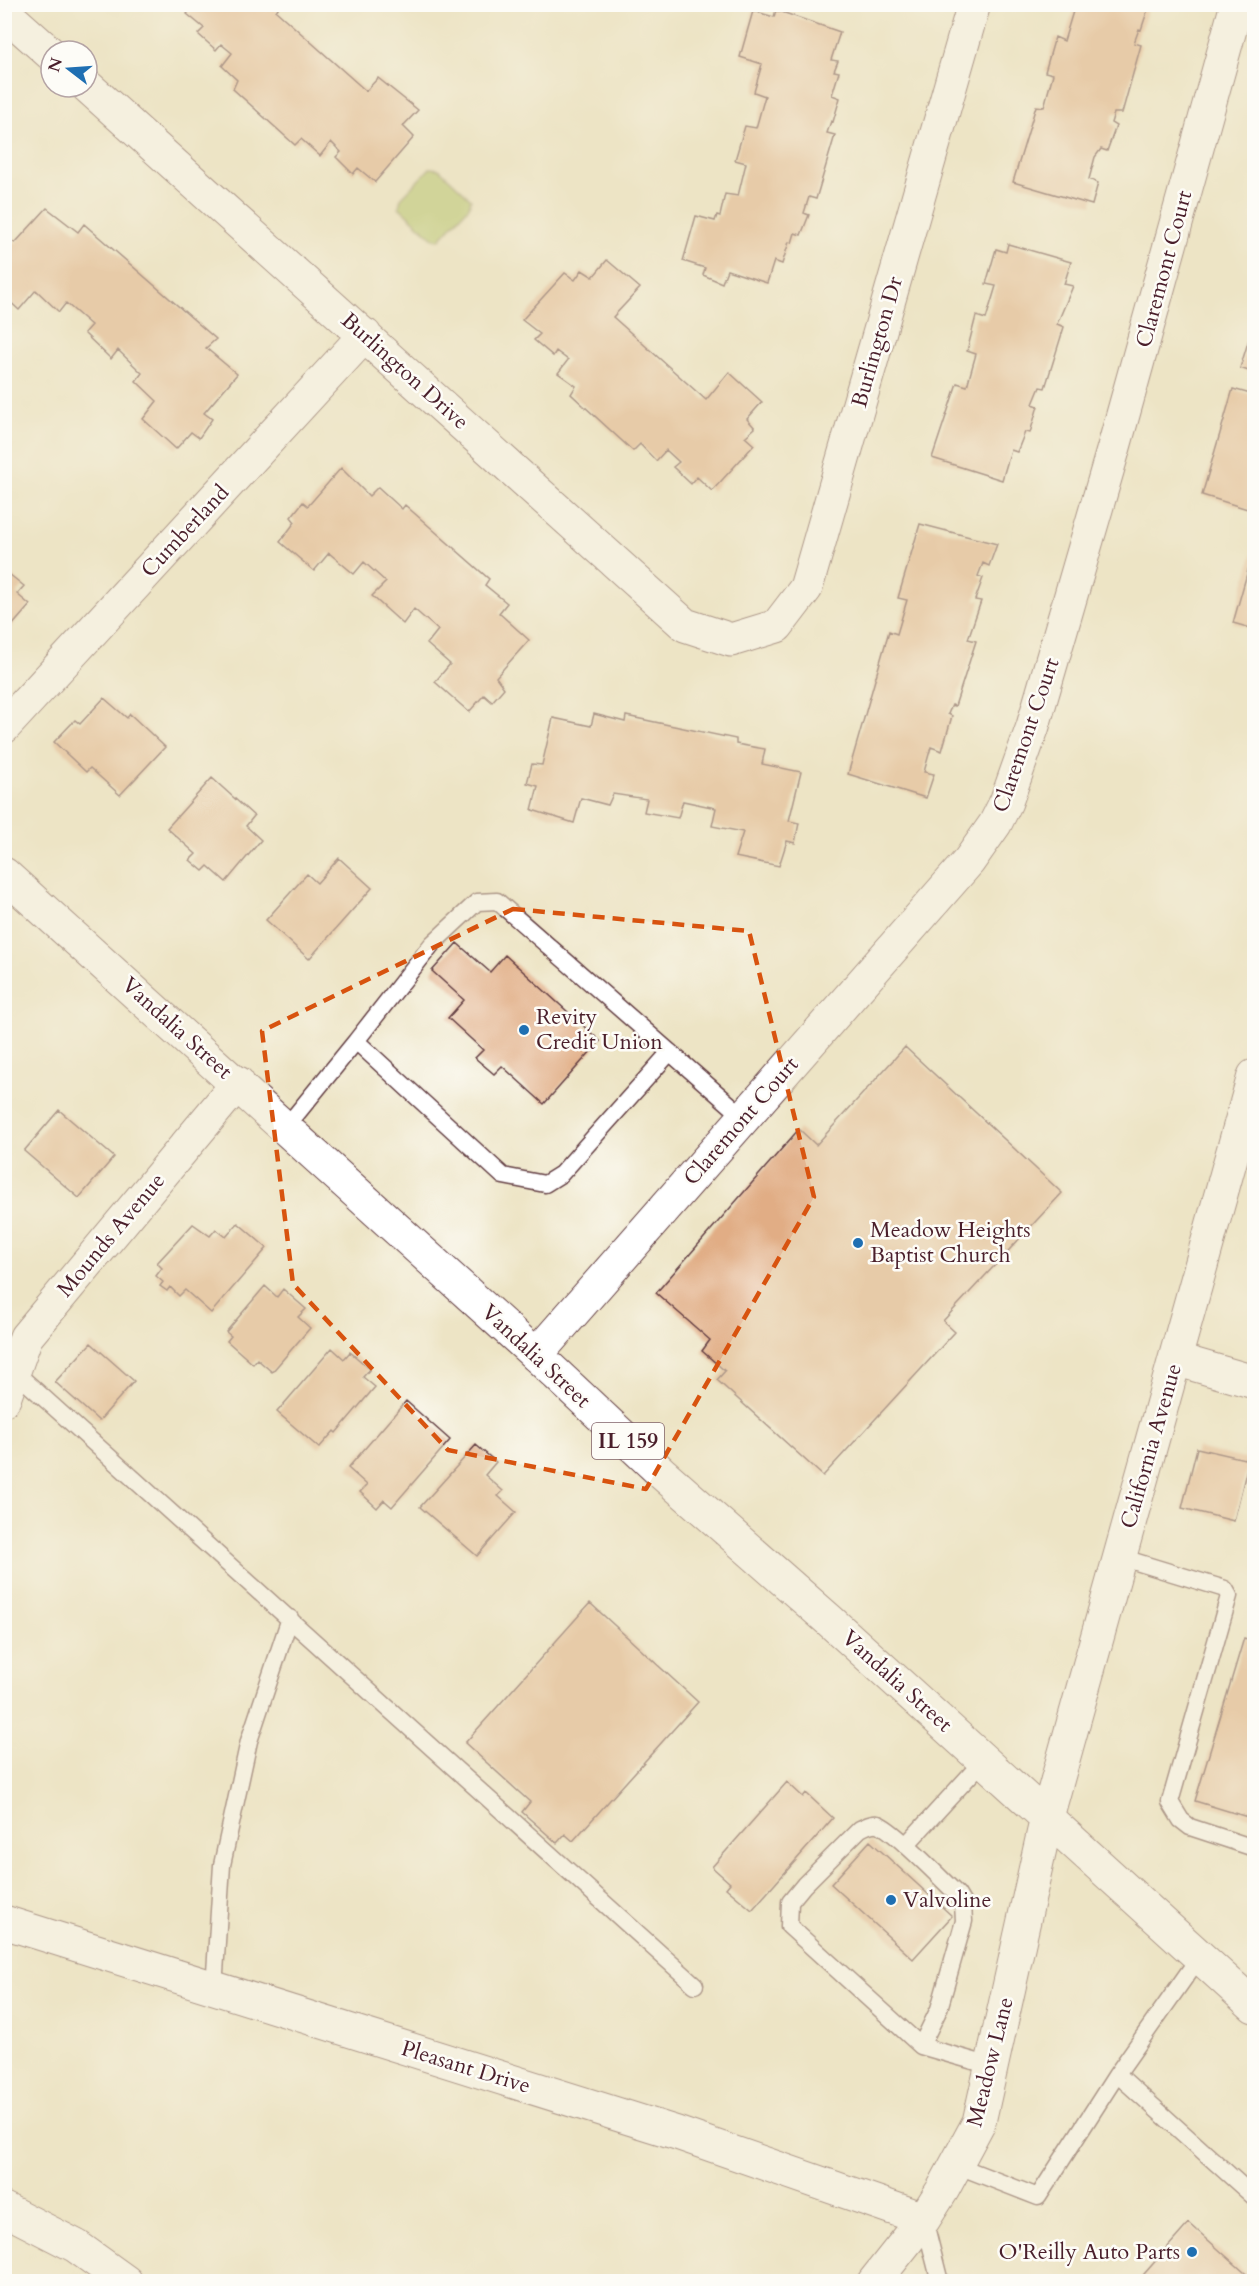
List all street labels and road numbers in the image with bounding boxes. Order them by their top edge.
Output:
street label: Claremont Court [1129,187,1199,351]
street label: Burlington Dr [844,272,910,411]
street label: Burlington Drive [335,306,475,436]
street label: Cumberland [134,478,236,584]
street label: Claremont Court [986,654,1066,816]
street label: Vandalia Street [115,970,239,1086]
street label: Claremont Court [677,1050,805,1192]
street label: Mounds Avenue [50,1167,172,1303]
street label: Vandalia Street [475,1297,597,1415]
street label: California Avenue [1113,1360,1189,1532]
road number: IL 159 [592,1423,664,1459]
street label: Vandalia Street [835,1623,959,1739]
street label: Meadow Lane [959,1994,1021,2130]
street label: Pleasant Drive [398,2033,534,2101]

